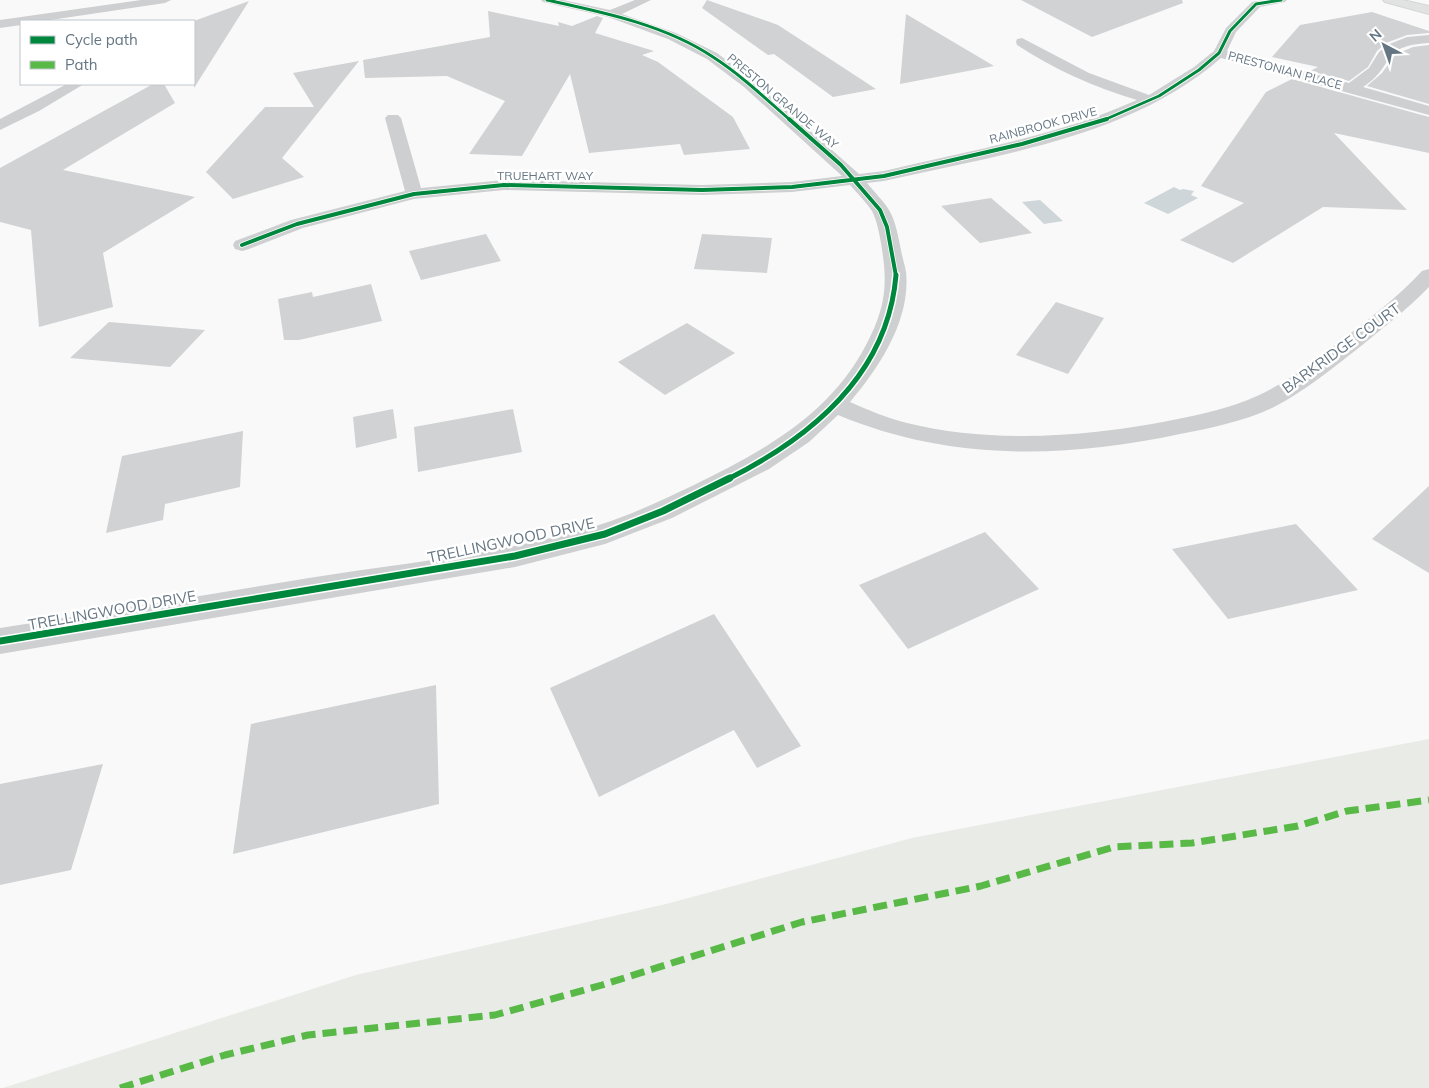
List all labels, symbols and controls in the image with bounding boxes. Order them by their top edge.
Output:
legend [20,20,195,85]
north arrow [1359,20,1409,70]
text: N [1366,25,1385,45]
text: Cycle path [65,30,138,49]
street label: PRESTONIAN PLACE [1226,48,1344,92]
street label: PRESTON GRANDE WAY [724,50,842,152]
text: Path [65,55,97,74]
street label: RAINBROOK DRIVE [988,103,1098,147]
street label: TRUEHART WAY [497,168,594,183]
street label: BARKRIDGE COURT [1278,299,1404,397]
street label: TRELLINGWOOD DRIVE [426,513,596,567]
street label: TRELLINGWOOD DRIVE [27,586,198,634]

